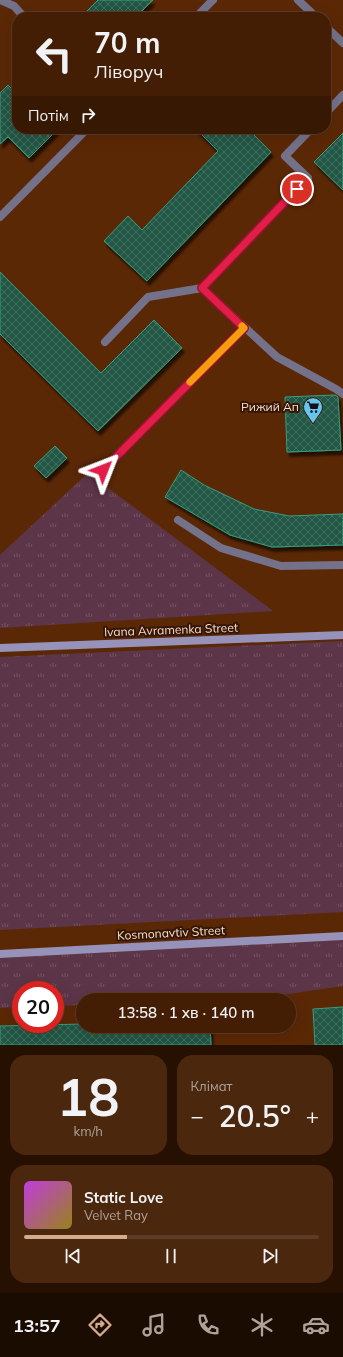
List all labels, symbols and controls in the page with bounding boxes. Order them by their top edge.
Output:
text: 70 m [94,25,160,60]
icon: left [28,28,80,80]
text: Ліворуч [94,60,163,83]
icon: right [77,104,99,126]
text: Потім [28,106,69,125]
pin [280,172,314,206]
icon: arrive [286,178,308,200]
supermarket icon: Рижий Ап [302,396,324,424]
place label: Рижий Ап [241,399,299,414]
position arrow [82,449,124,491]
street label: Ivana Avramenka Street [104,620,238,639]
street label: Kosmonavtiv Street [117,922,225,943]
speed limit sign: 20 [12,981,64,1033]
text: 13:58 · 1 хв · 140 m [118,1003,254,1022]
text: 18 [57,1064,119,1129]
text: Клімат [191,1078,233,1094]
text: 20.5° [219,1097,291,1135]
text: − [191,1102,204,1130]
text: + [306,1102,319,1130]
text: km/h [74,1123,103,1139]
text: Static Love [84,1188,163,1207]
text: Velvet Ray [84,1207,148,1223]
icon: previous [62,1245,84,1267]
icon: pause [160,1245,182,1267]
icon: next [259,1245,281,1267]
icon: directions [86,1311,114,1339]
icon: music [140,1311,168,1339]
icon: phone [194,1311,222,1339]
icon: climate [248,1311,276,1339]
icon: car [302,1311,330,1339]
text: 13:57 [13,1314,61,1337]

